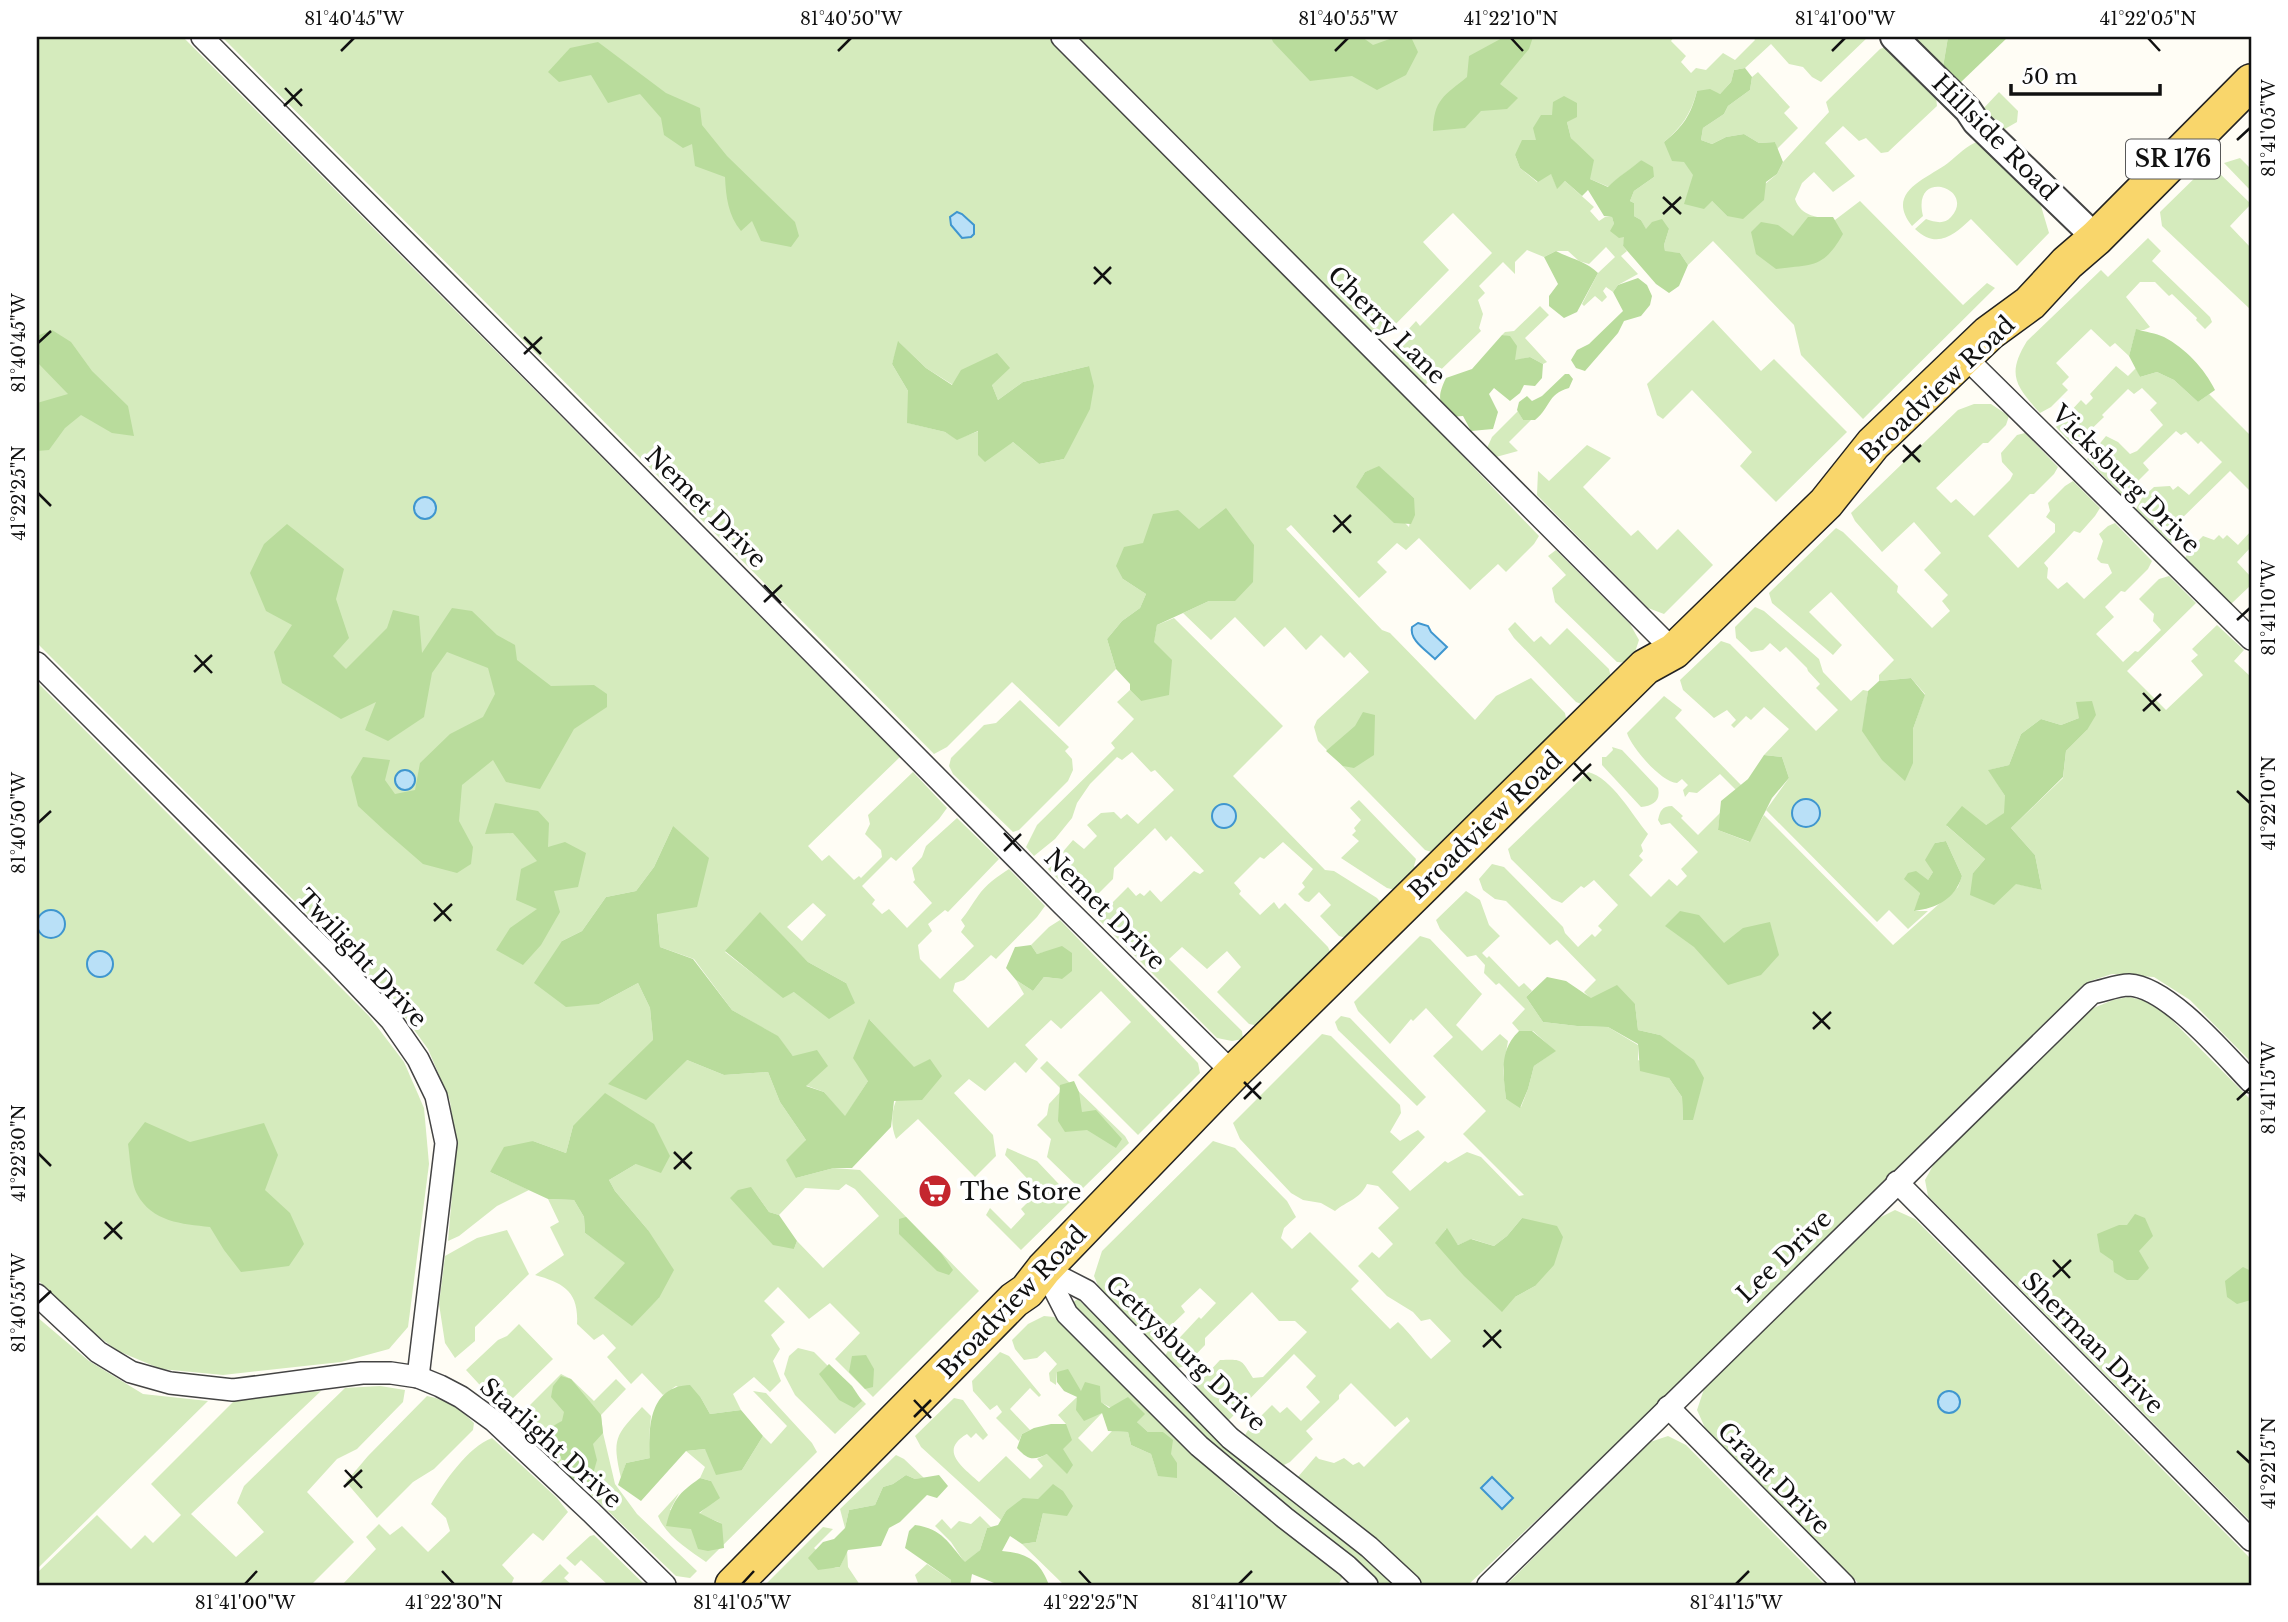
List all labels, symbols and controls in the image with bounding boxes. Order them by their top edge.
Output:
text: 81°40'45"W [304,8,405,30]
text: 81°40'50"W [800,8,903,30]
text: 81°40'55"W [1298,8,1399,30]
text: 41°22'10"N [1464,8,1558,30]
text: 81°41'00"W [1795,8,1896,30]
text: 41°22'05"N [2100,8,2196,30]
scale bar [2011,52,2160,96]
text: 50 m [2022,64,2078,90]
street label: Hillside Road [1926,68,2064,206]
text: 81°41'05"W [2258,78,2280,177]
road number: SR 176 [2126,140,2220,178]
street label: Cherry Lane [1322,260,1452,390]
text: 81°40'45"W [8,292,30,393]
street label: Broadview Road [1853,310,2021,468]
street label: Vicksburg Drive [2045,398,2206,559]
street label: Nemet Drive [640,441,772,573]
text: 41°22'25"N [8,446,30,541]
text: 81°41'10"W [2258,559,2280,656]
street label: Broadview Road [1402,745,1568,905]
text: 41°22'10"N [2258,756,2280,850]
text: 81°40'50"W [8,771,30,874]
street label: Nemet Drive [1039,843,1171,975]
street label: Twilight Drive [291,883,433,1033]
text: 81°41'15"W [2258,1041,2280,1135]
text: 41°22'30"N [8,1104,30,1202]
supermarket icon: The Store [916,1172,954,1210]
place label: The Store [960,1177,1082,1206]
street label: Lee Drive [1731,1204,1837,1308]
street label: Broadview Road [932,1219,1092,1385]
text: 81°40'55"W [8,1252,30,1353]
street label: Sherman Drive [2016,1266,2170,1420]
street label: Gettysburg Drive [1100,1269,1272,1437]
street label: Starlight Drive [474,1372,628,1514]
street label: Grant Drive [1712,1416,1836,1540]
text: 41°22'15"N [2258,1417,2280,1509]
text: 81°41'00"W [195,1592,296,1614]
text: 41°22'30"N [405,1592,503,1614]
text: 81°41'05"W [693,1592,792,1614]
text: 41°22'25"N [1044,1592,1139,1614]
text: 81°41'10"W [1191,1592,1288,1614]
text: 81°41'15"W [1690,1592,1783,1614]

